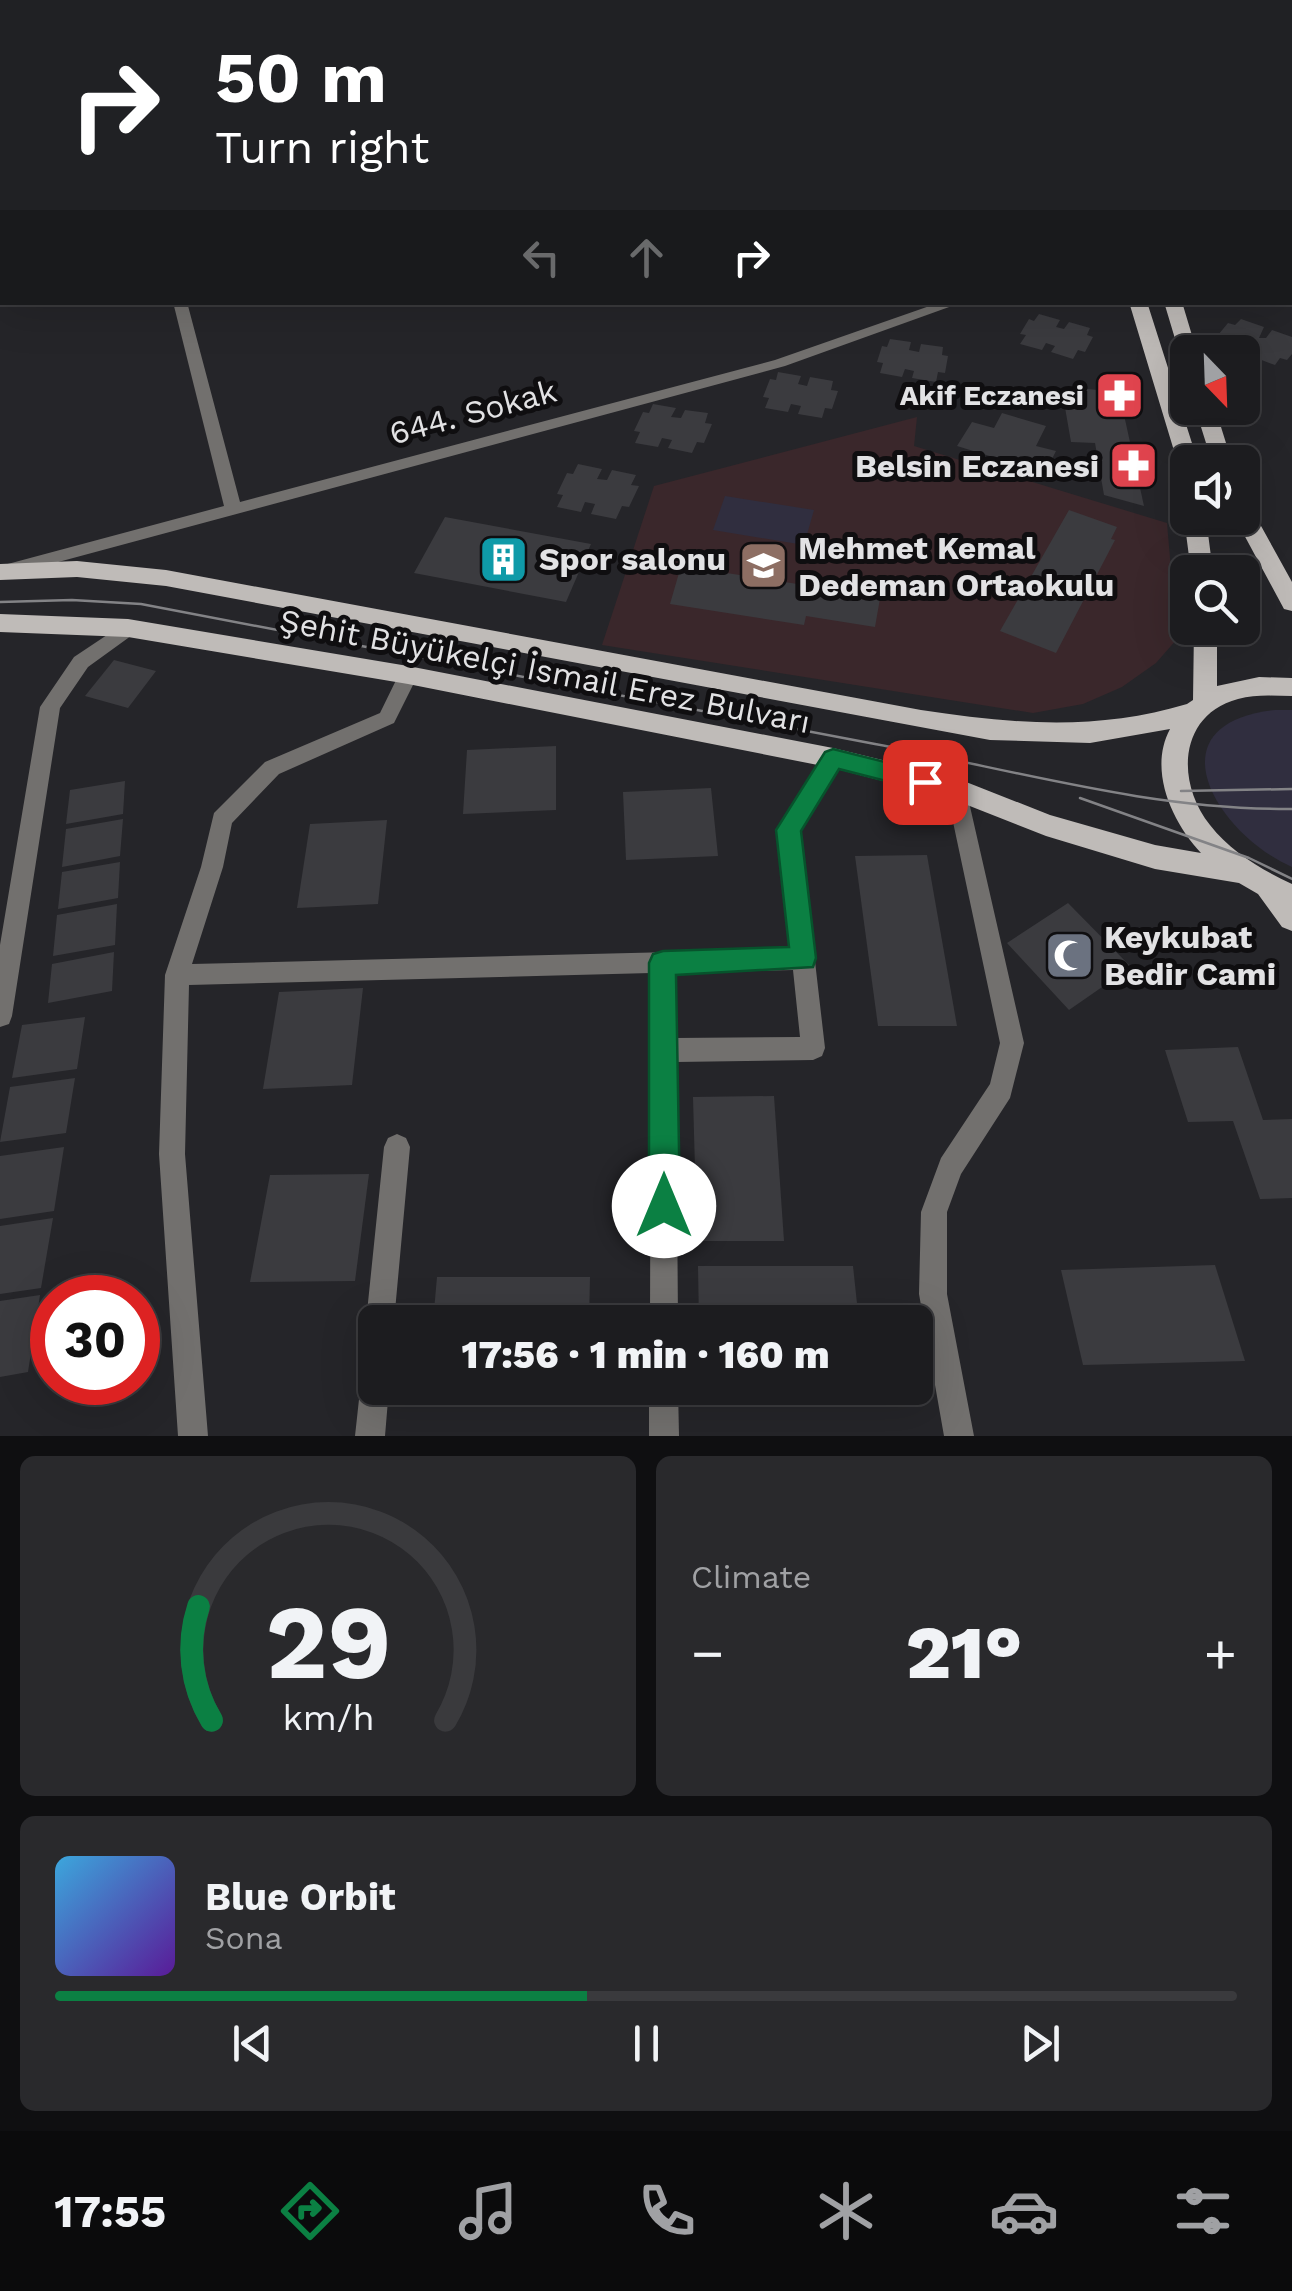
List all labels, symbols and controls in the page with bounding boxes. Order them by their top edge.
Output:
text: 50 m [215,37,387,119]
icon: right [50,40,180,170]
text: Turn right [215,121,429,174]
icon: left [514,230,569,285]
icon: ahead [619,230,674,285]
icon: right [724,230,779,285]
north arrow [1170,335,1260,425]
map controls [1170,335,1260,645]
pharmacy icon: Akif Eczanesi [1093,369,1145,421]
street label: 644. Sokak [385,371,561,453]
place label: Akif Eczanesi [900,379,1084,412]
pharmacy icon: Belsin Eczanesi [1108,440,1160,492]
button: sound [1170,445,1260,535]
place label: Belsin Eczanesi [855,447,1099,485]
place label: Mehmet Kemal Dedeman Ortaokulu [798,529,1114,604]
building icon: Spor salonu [478,533,530,585]
place label: Spor salonu [539,540,726,578]
school or university icon: Mehmet Kemal Dedeman Ortaokulu [737,540,789,592]
button: search [1170,555,1260,645]
street label: Şehit Büyükelçi İsmail Erez Bulvarı [277,601,813,741]
pin [883,740,968,825]
icon: arrive [898,755,953,810]
place label: Keykubat Bedir Cami [1104,918,1276,993]
mosque icon: Keykubat Bedir Cami [1043,929,1095,981]
position arrow [612,1154,716,1258]
speed limit sign: 30 [30,1275,160,1405]
text: 17:56 · 1 min · 160 m [461,1333,830,1377]
text: Climate [691,1558,811,1596]
text: 29 [265,1581,391,1703]
text: 21° [906,1608,1022,1696]
text: − [691,1621,724,1685]
text: + [1204,1621,1237,1685]
text: km/h [282,1697,374,1739]
text: Blue Orbit [205,1875,396,1919]
text: Sona [205,1919,283,1957]
icon: previous [225,2016,280,2071]
icon: pause [619,2016,674,2071]
icon: next [1013,2016,1068,2071]
icon: directions [275,2176,345,2246]
icon: music [453,2176,523,2246]
icon: phone [632,2176,702,2246]
icon: climate [811,2176,881,2246]
icon: car [989,2176,1059,2246]
icon: filters [1168,2176,1238,2246]
text: 17:55 [54,2185,166,2238]

